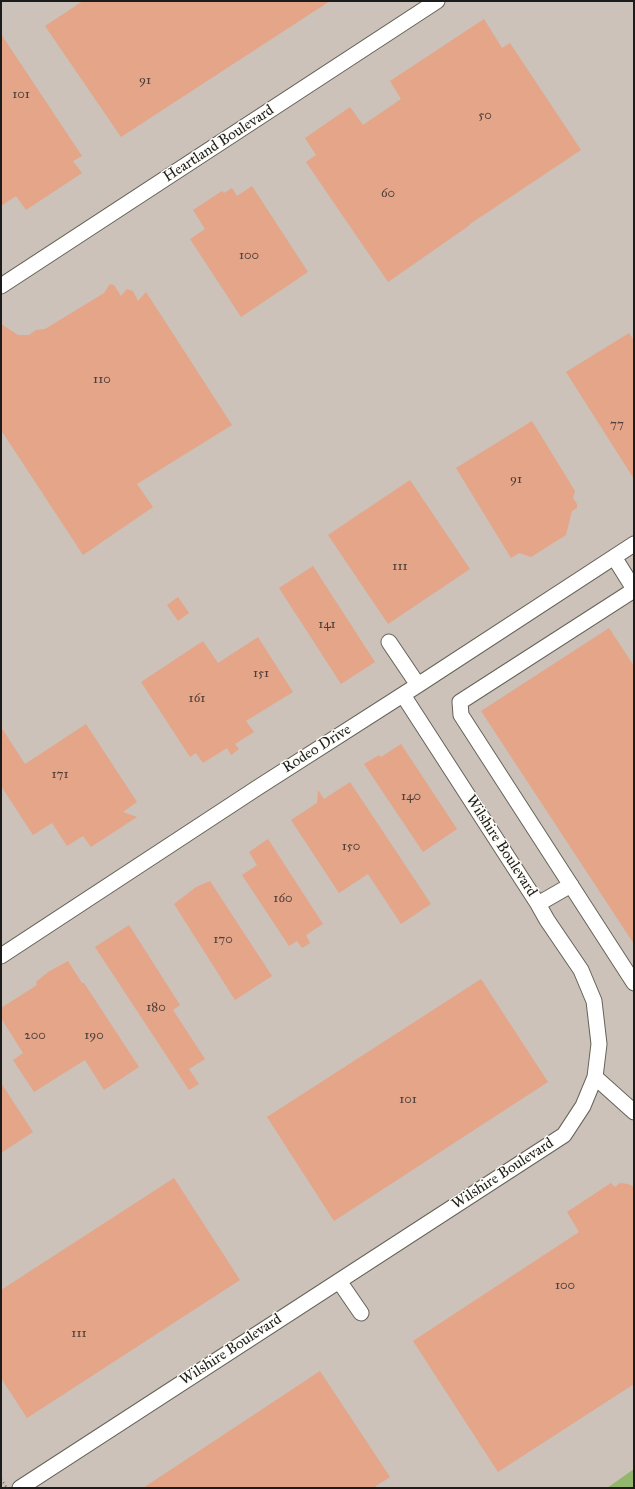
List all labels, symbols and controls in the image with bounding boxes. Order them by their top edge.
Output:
house number: 91 [139,73,151,89]
house number: 101 [12,87,30,103]
street label: Heartland Boulevard [160,102,278,186]
house number: 50 [478,108,492,124]
house number: 60 [381,186,395,202]
house number: 100 [239,248,259,264]
house number: 110 [93,372,111,388]
house number: 77 [610,417,624,433]
house number: 91 [510,472,522,488]
house number: 111 [392,559,408,575]
house number: 141 [318,617,336,633]
house number: 151 [253,666,269,682]
house number: 161 [189,691,205,707]
street label: Rodeo Drive [279,721,355,777]
house number: 171 [51,767,69,783]
house number: 140 [401,789,421,805]
street label: Wilshire Boulevard [461,792,541,900]
house number: 150 [342,839,360,855]
house number: 160 [273,891,293,907]
house number: 170 [213,932,233,948]
house number: 180 [146,1000,166,1016]
house number: 200 [24,1028,46,1044]
house number: 190 [84,1028,104,1044]
house number: 101 [399,1092,417,1108]
street label: Wilshire Boulevard [449,1134,557,1214]
house number: 100 [555,1278,575,1294]
street label: Wilshire Boulevard [177,1310,285,1390]
house number: 111 [71,1326,87,1342]

